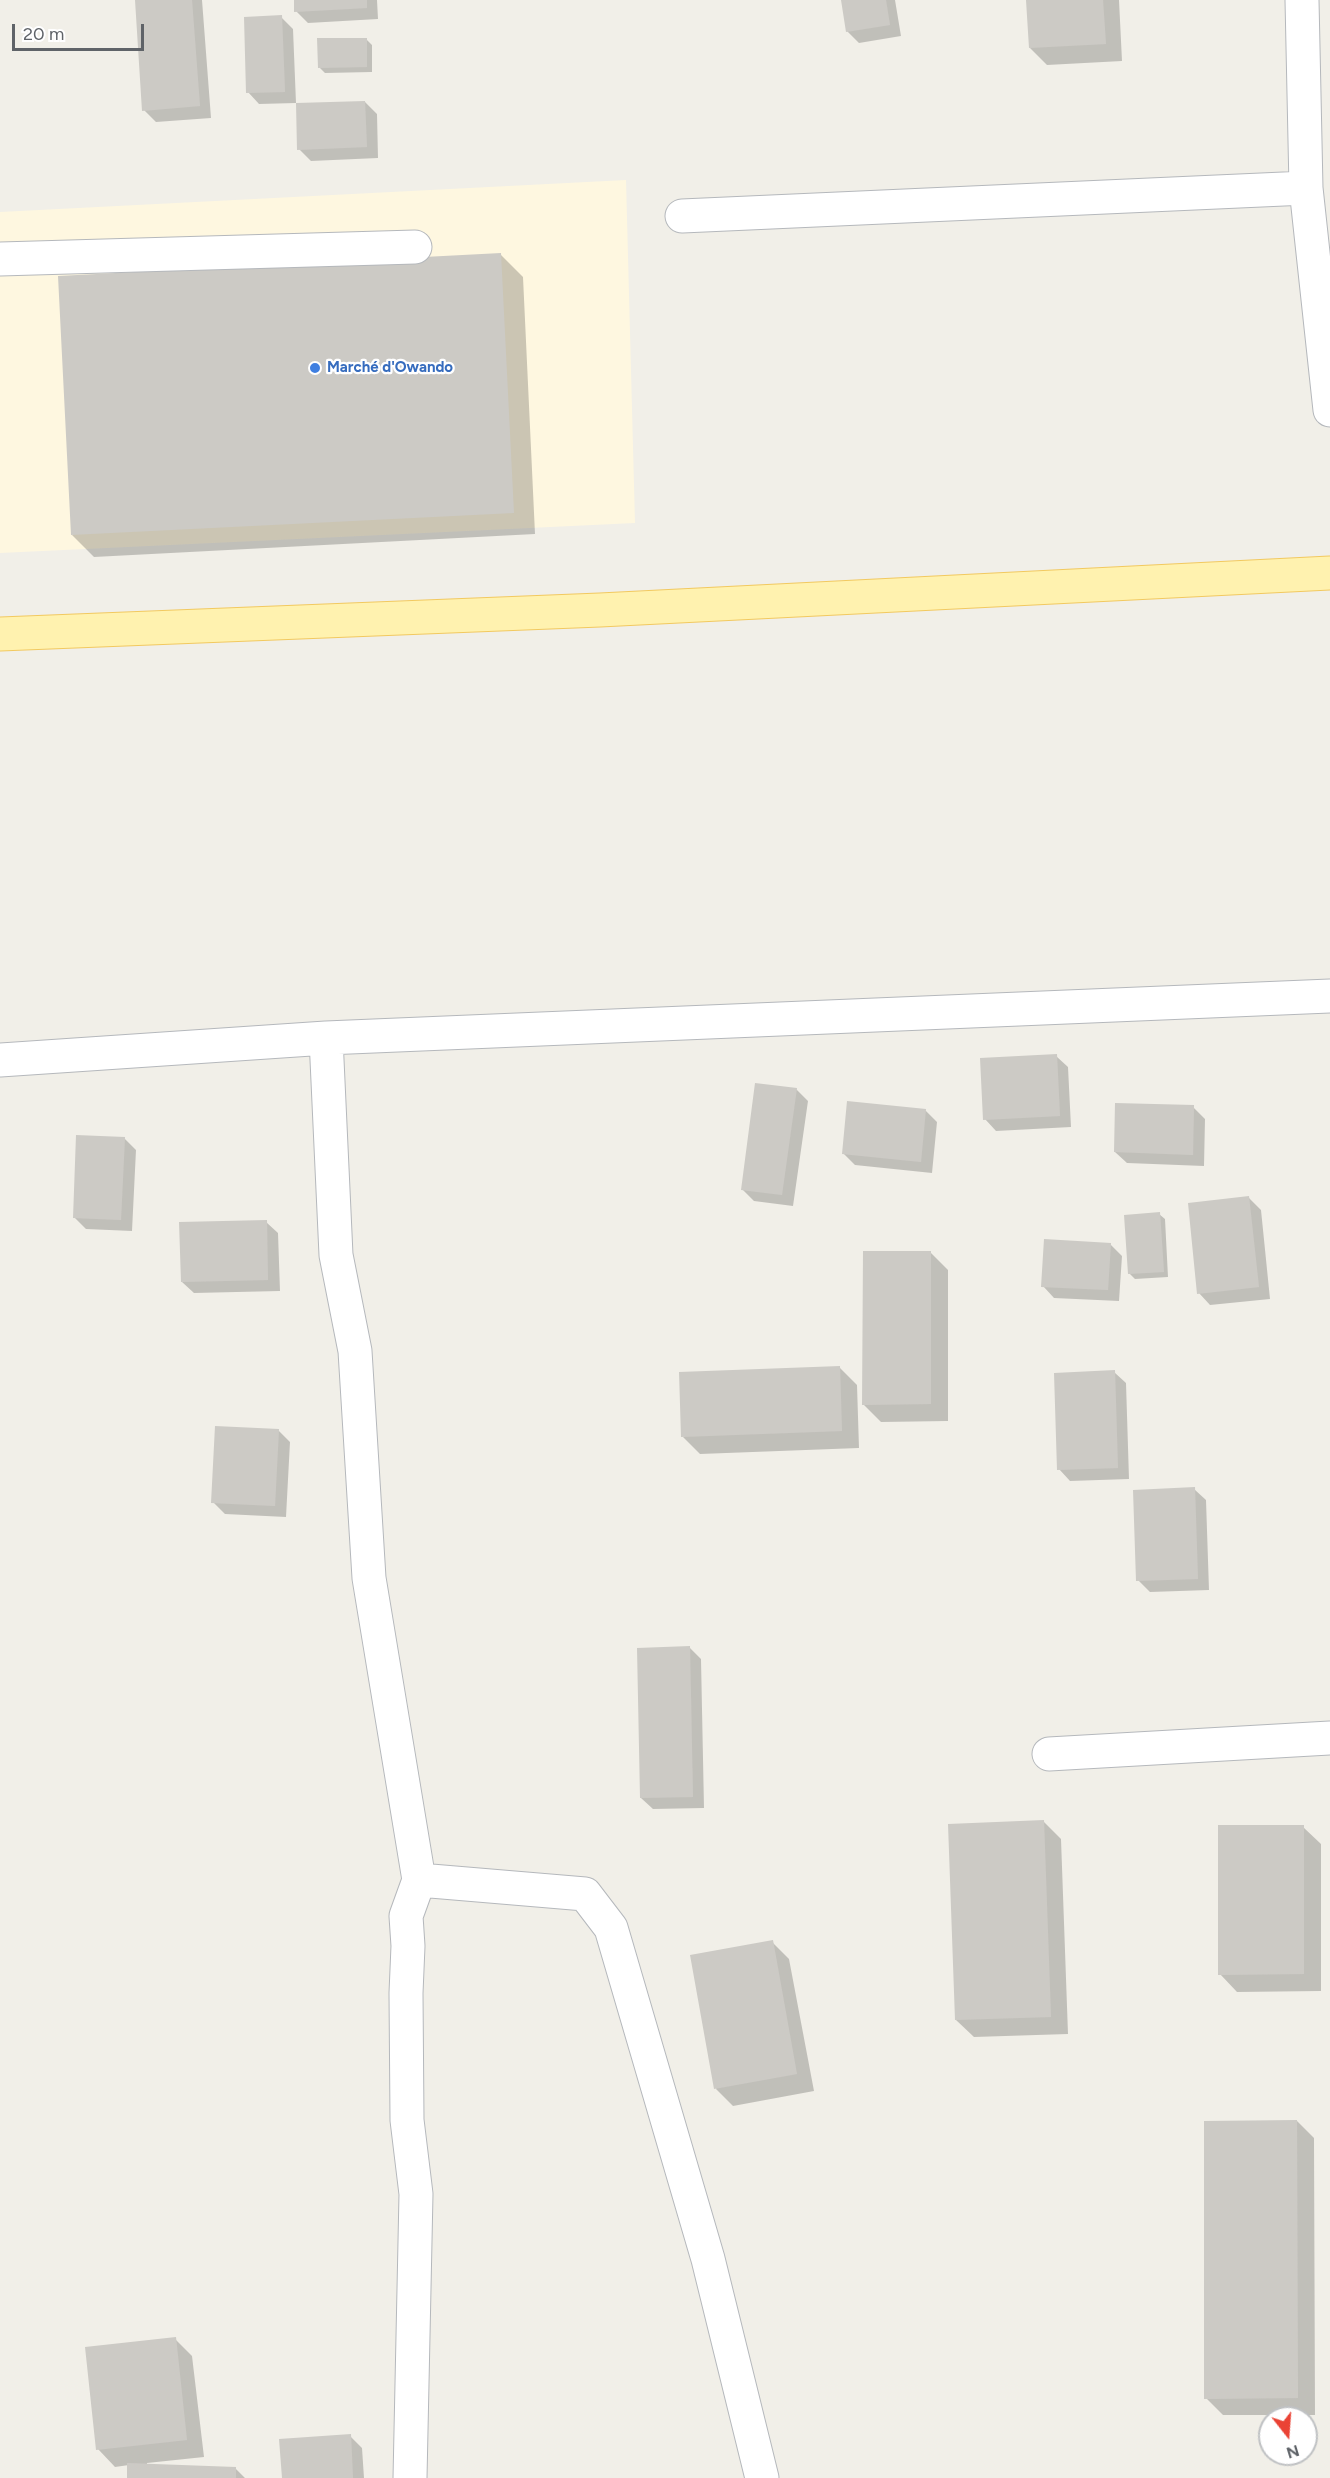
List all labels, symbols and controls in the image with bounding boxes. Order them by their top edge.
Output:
scale bar [15,12,147,50]
text: 20 m [23,23,64,45]
place label: Marché d'Owando [327,359,453,377]
marker: Marché d'Owando [308,361,322,375]
north arrow [1258,2406,1318,2466]
text: N [1284,2441,1302,2463]

